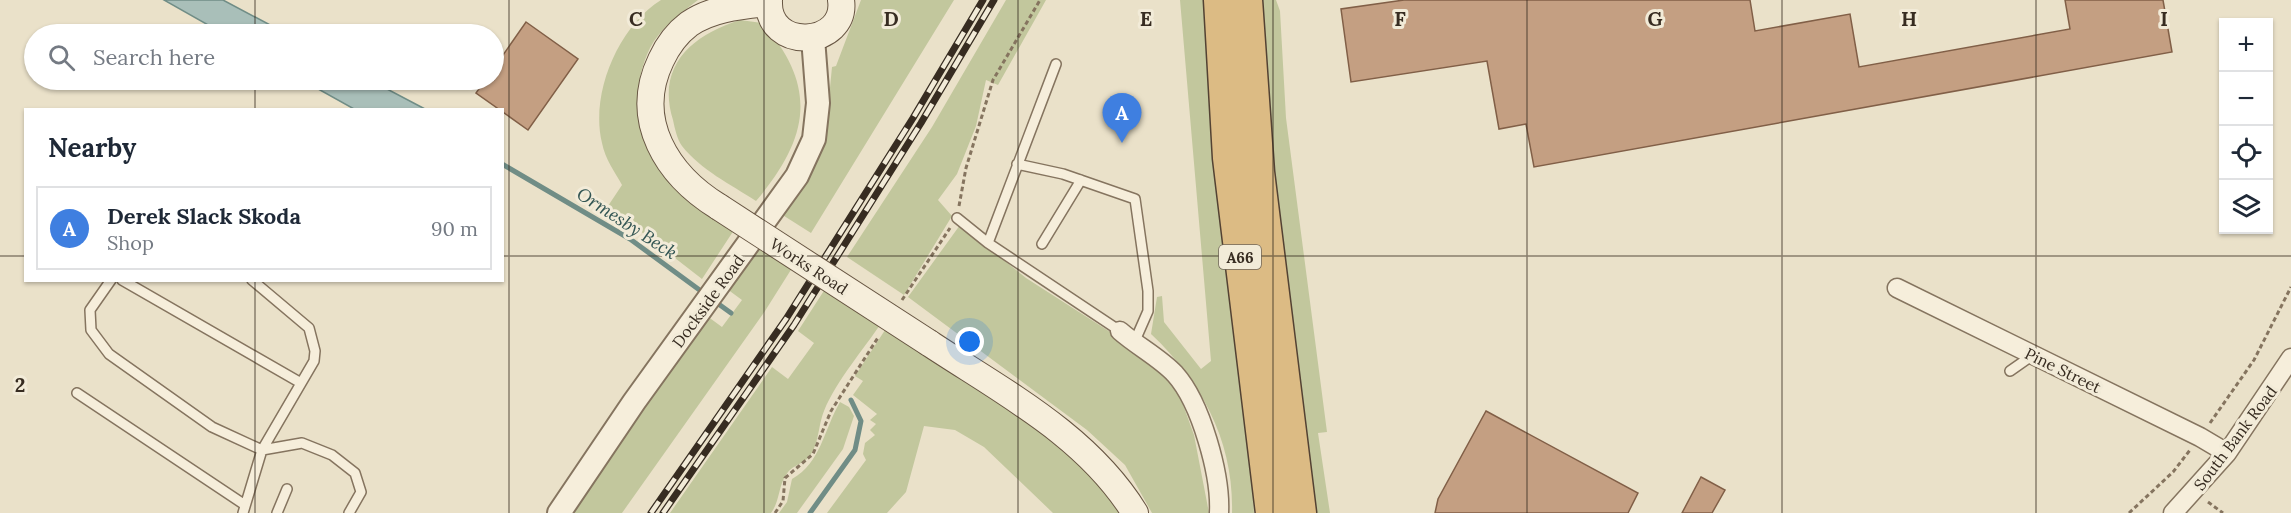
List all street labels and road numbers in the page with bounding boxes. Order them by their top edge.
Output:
street label: Works Road [766,233,852,299]
road number: A66 [1219,245,1261,269]
street label: Dockside Road [668,250,749,351]
street label: Pine Street [2022,343,2105,397]
street label: South Bank Road [2189,381,2281,494]

